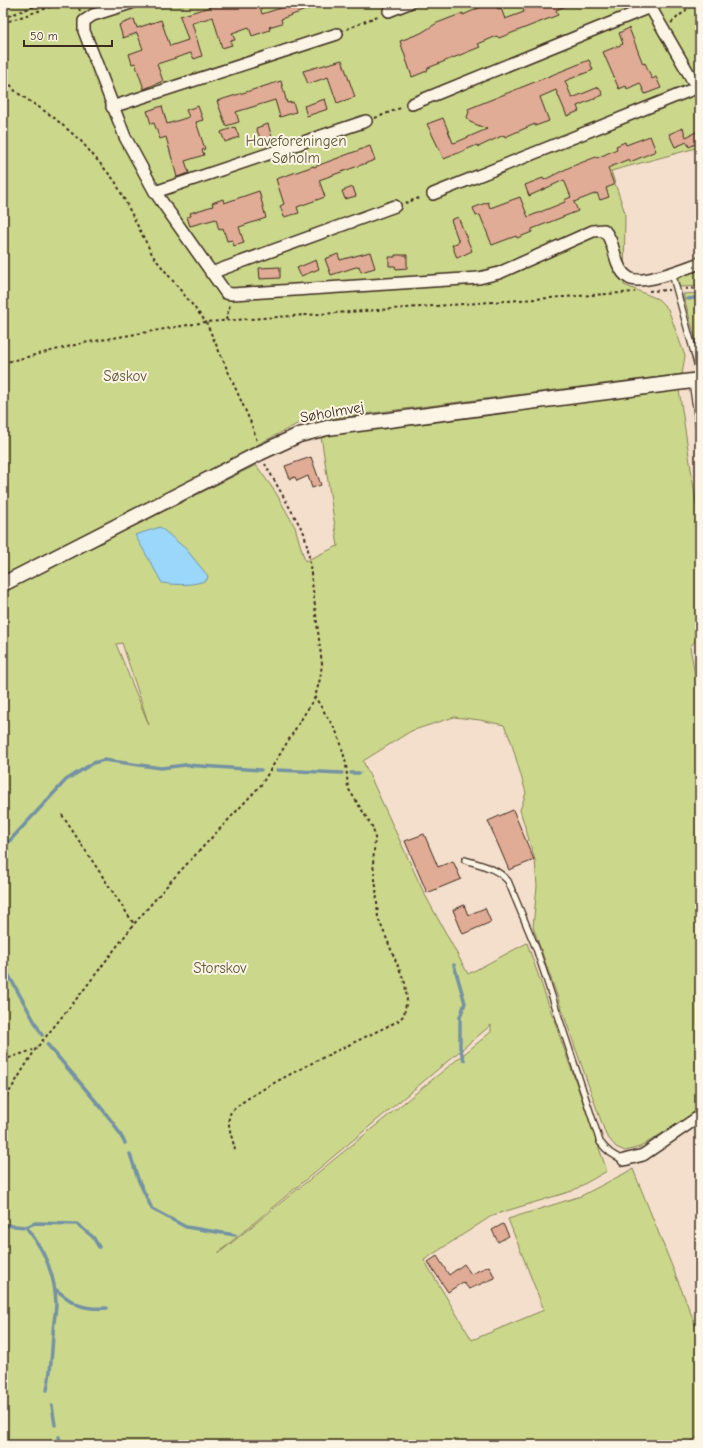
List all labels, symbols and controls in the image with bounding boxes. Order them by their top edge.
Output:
scale bar [24,22,112,48]
text: 50 m [30,29,58,43]
park label: Haveforeningen Søholm [246,132,346,167]
park label: Søskov [103,367,147,385]
street label: Søholmvej [298,398,366,426]
park label: Storskov [193,959,247,977]

